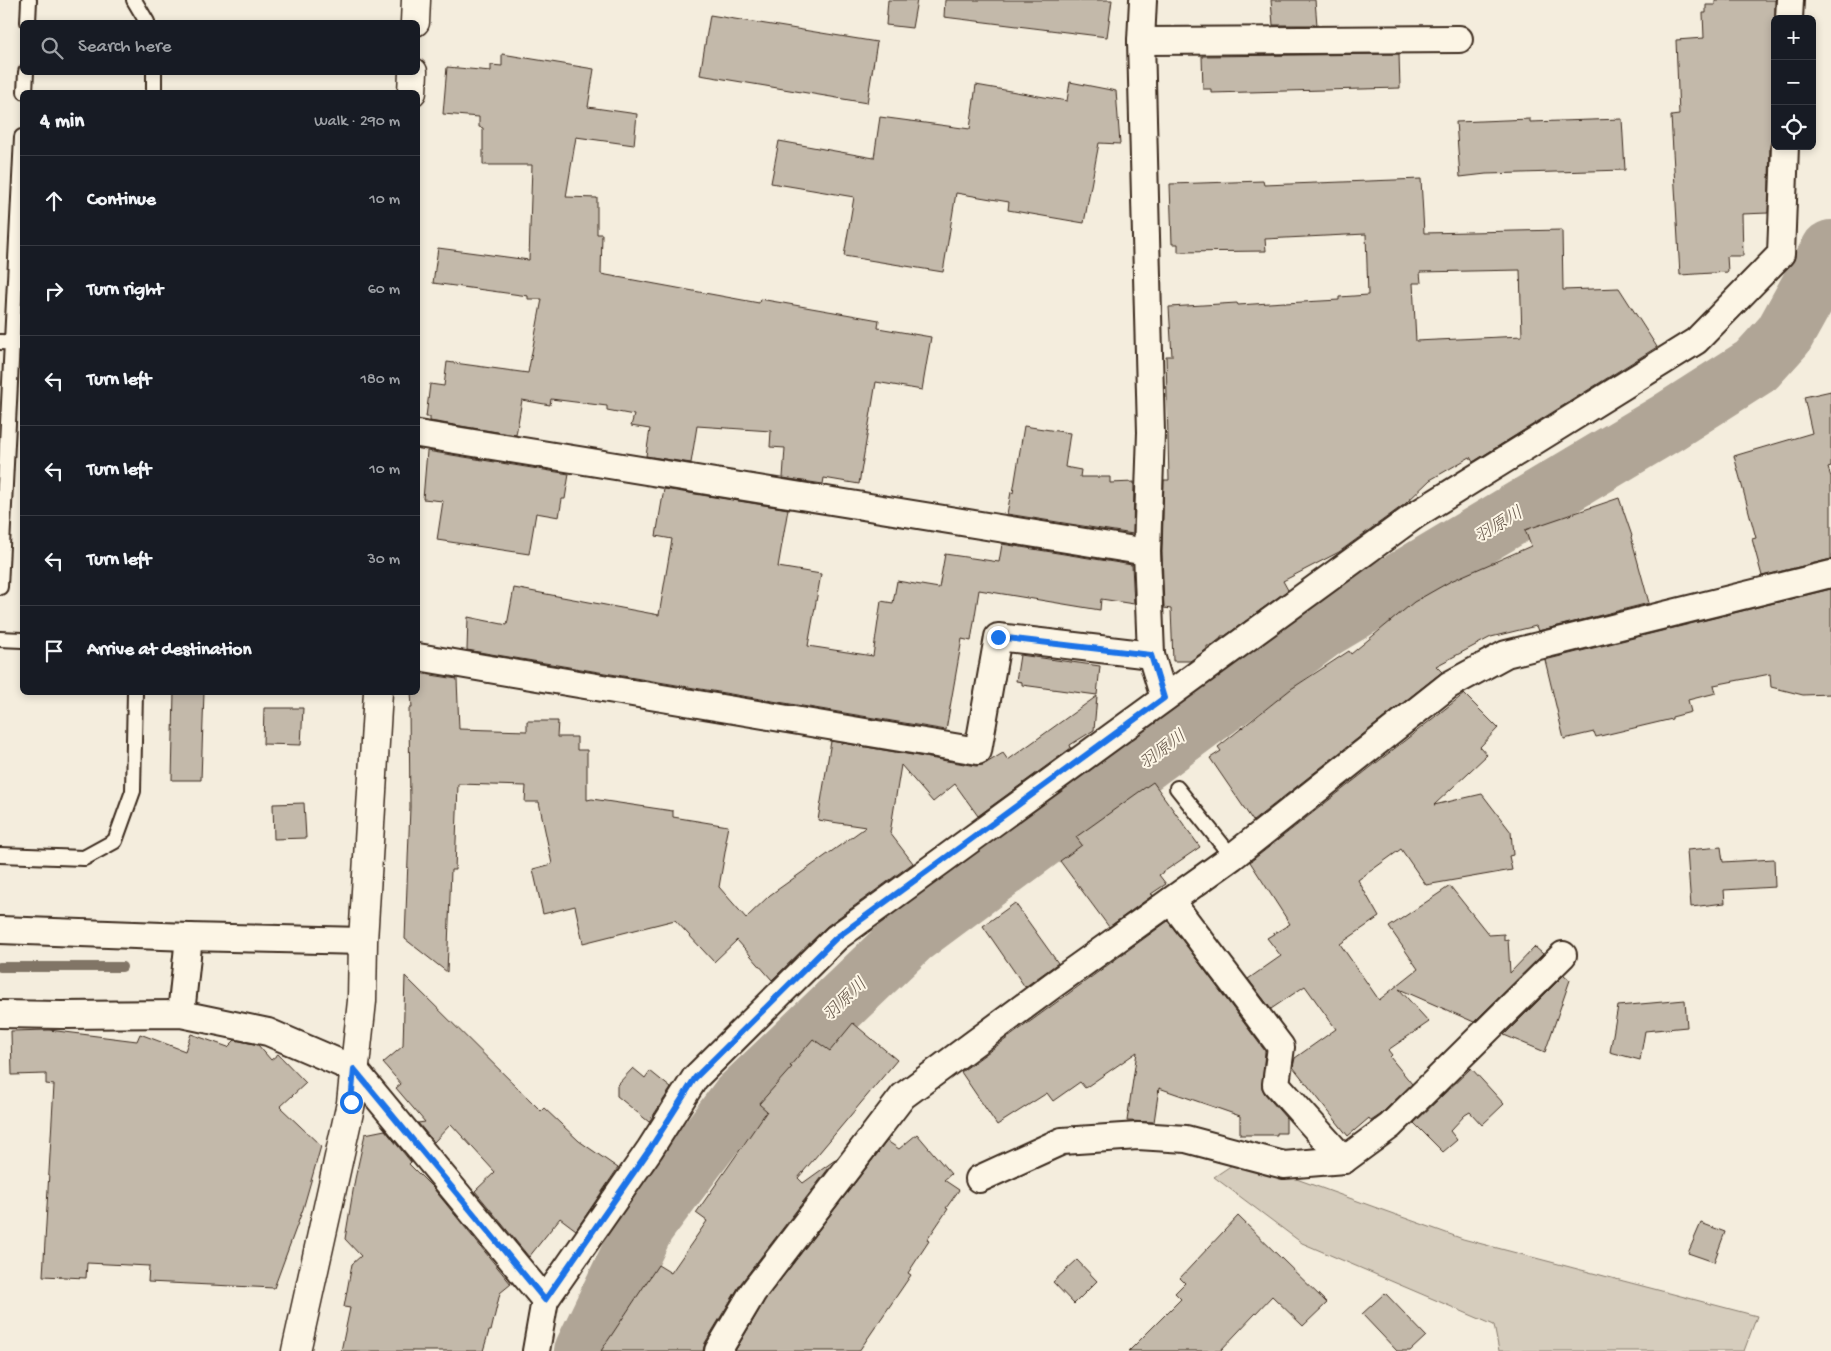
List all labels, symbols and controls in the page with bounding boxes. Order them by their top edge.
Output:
map controls [1771,15,1816,150]
button: + [1771,15,1816,60]
search box [20,20,420,75]
icon: search [38,34,66,62]
text: Search here [78,36,172,59]
button: − [1771,60,1816,105]
button: locate [1771,105,1816,150]
text: 4 min [40,110,84,135]
text: Walk · 290 m [314,113,400,132]
icon: ahead [40,187,68,215]
text: Continue [87,189,156,212]
text: 10 m [369,191,400,210]
icon: right [40,277,68,305]
text: Turn right [87,279,163,302]
text: 60 m [368,281,400,300]
icon: left [40,367,68,395]
text: Turn left [87,369,151,392]
text: 180 m [361,371,400,390]
icon: left [40,457,68,485]
text: Turn left [87,459,151,482]
text: 10 m [369,461,400,480]
water label: 羽原川 [1471,503,1528,549]
icon: left [40,547,68,575]
text: Turn left [87,549,151,572]
text: 30 m [367,551,400,570]
route end [987,626,1010,649]
icon: arrive [40,637,68,665]
text: Arrive at destination [87,639,251,662]
water label: 羽原川 [1136,726,1191,776]
water label: 羽原川 [819,974,872,1027]
route start [340,1091,363,1114]

